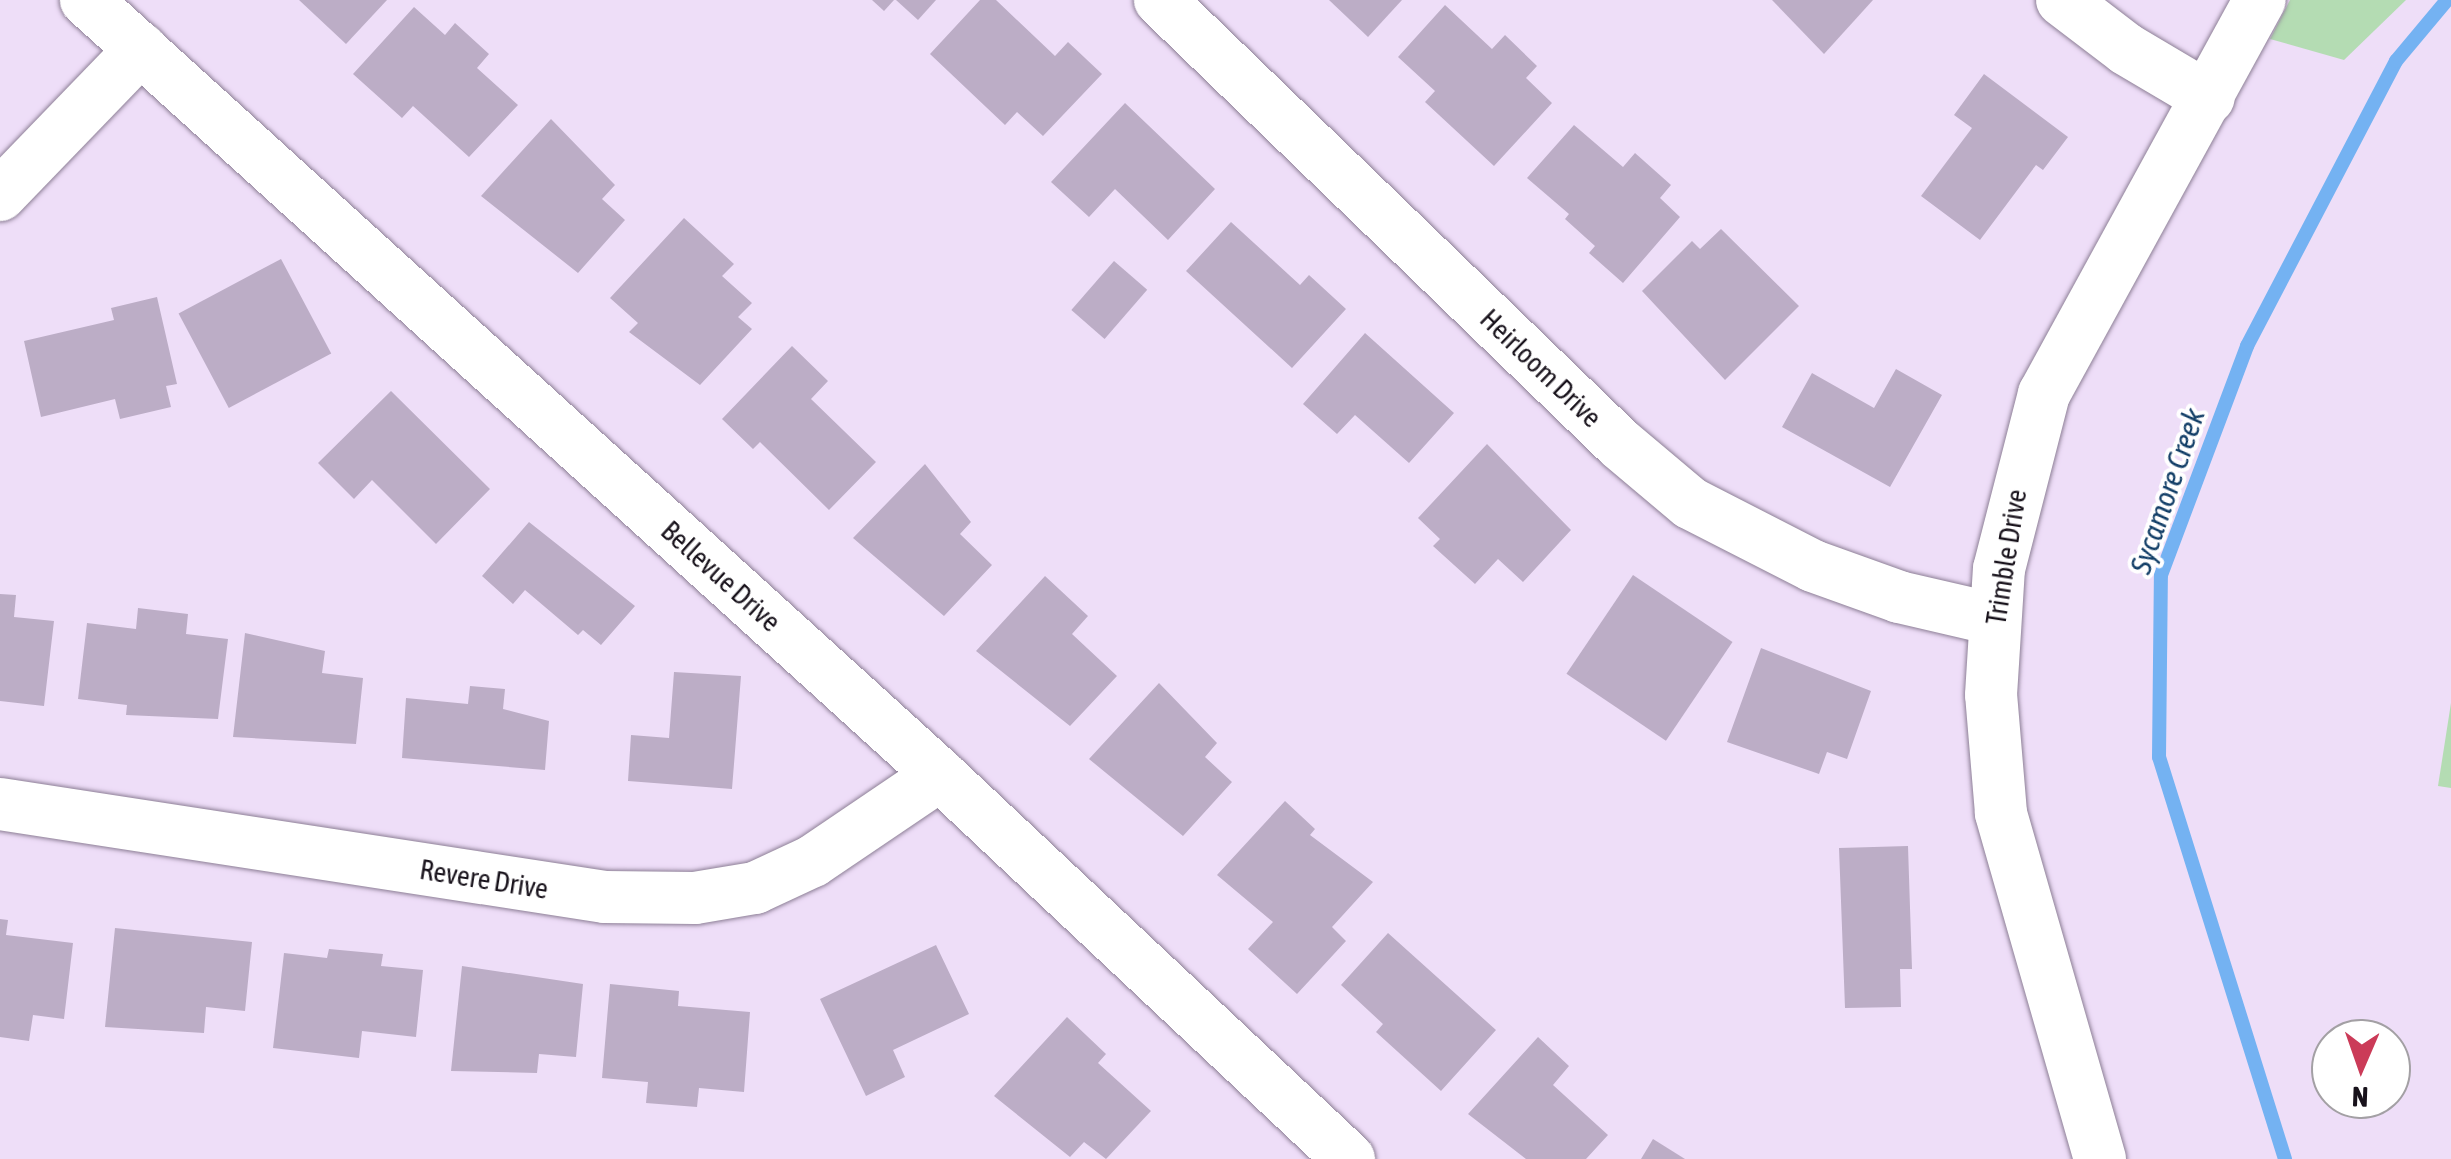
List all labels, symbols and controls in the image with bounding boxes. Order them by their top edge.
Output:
street label: Heirloom Drive [1473,302,1609,434]
water label: Sycamore Creek [2122,404,2212,578]
street label: Trimble Drive [1979,487,2033,627]
street label: Bellevue Drive [654,514,788,638]
street label: Revere Drive [417,852,551,906]
north arrow [2311,1019,2411,1119]
text: N [2351,1081,2369,1113]

